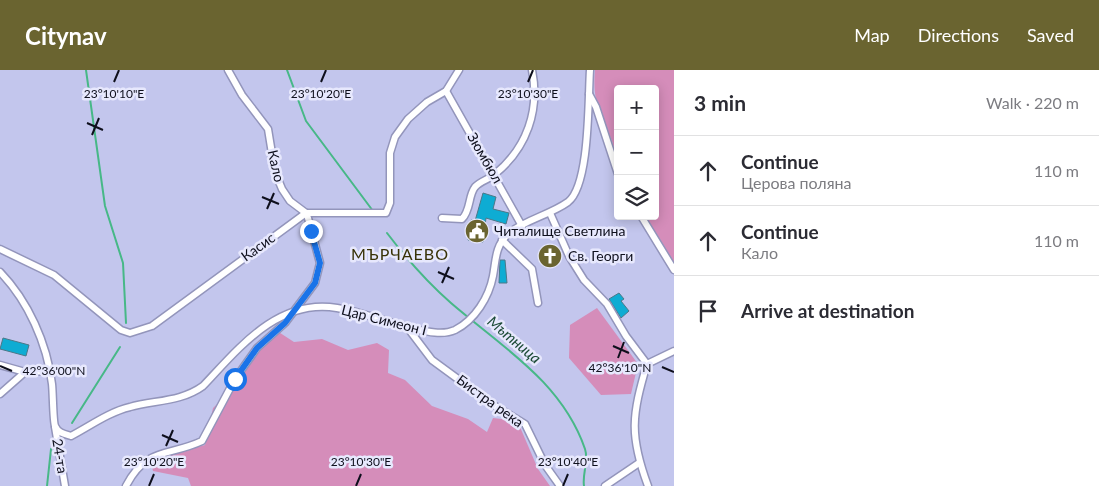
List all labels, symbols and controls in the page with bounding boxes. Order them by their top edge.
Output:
text: Citynav [25,21,107,50]
text: Map [854,24,890,46]
text: Directions [918,24,999,46]
text: Saved [1027,24,1074,46]
map controls [614,85,659,220]
button: + [614,85,659,130]
text: 23°10'10"E [84,86,144,101]
text: 23°10'20"E [291,86,351,101]
text: 23°10'30"E [498,86,558,101]
text: 3 min [694,90,746,115]
text: Walk · 220 m [986,93,1079,112]
street label: Зюмбюл [464,129,507,186]
button: − [614,130,659,175]
street label: Кало [265,148,288,184]
text: Continue [741,150,819,173]
icon: ahead [694,157,722,185]
text: 110 m [1034,161,1079,180]
text: Церова поляна [741,173,852,192]
button: layers [614,175,659,220]
public building icon: Читалище Светлина [464,218,490,244]
route end [300,220,323,243]
text: Continue [741,220,819,243]
place label: Читалище Светлина [494,222,625,239]
icon: ahead [694,227,722,255]
street label: Касис [237,228,278,265]
text: 110 m [1034,231,1079,250]
church icon: Св. Георги [537,243,563,269]
text: Кало [741,243,778,262]
district label: МЪРЧАЕВО [351,244,449,263]
place label: Св. Георги [568,247,633,264]
icon: arrive [694,297,722,325]
text: Arrive at destination [741,299,914,322]
street label: Цар Симеон I [340,301,428,338]
water label: Мътница [484,312,545,367]
text: 42°36'10"N [589,360,651,375]
text: 42°36'00"N [23,363,85,378]
route start [224,368,247,391]
street label: Бистра река [454,371,527,430]
street label: 24-та [49,437,72,475]
text: 23°10'20"E [124,454,184,469]
text: 23°10'30"E [331,454,391,469]
text: 23°10'40"E [538,454,598,469]

